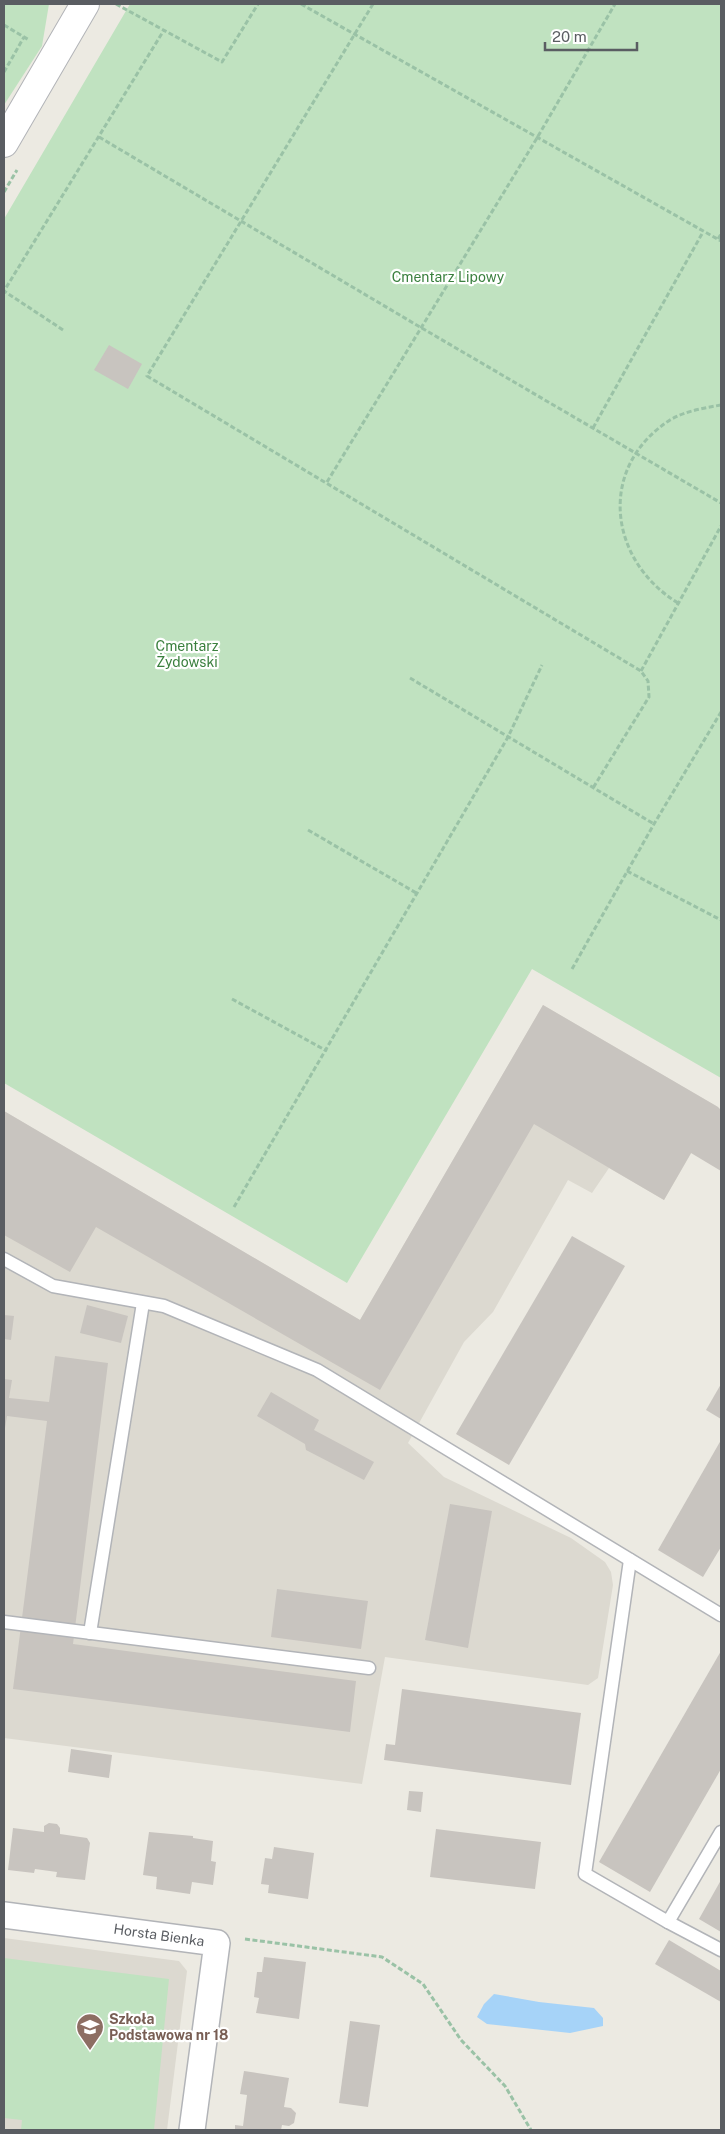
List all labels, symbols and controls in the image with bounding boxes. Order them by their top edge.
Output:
scale bar [545,20,638,52]
text: 20 m [552,28,587,45]
park label: Cmentarz Lipowy [392,269,505,285]
park label: Cmentarz Żydowski [156,638,219,670]
street label: Horsta Bienka [112,1921,206,1949]
place label: Szkoła Podstawowa nr 18 [109,2011,228,2043]
school or university icon: Szkoła Podstawowa nr 18 [75,2012,105,2051]

